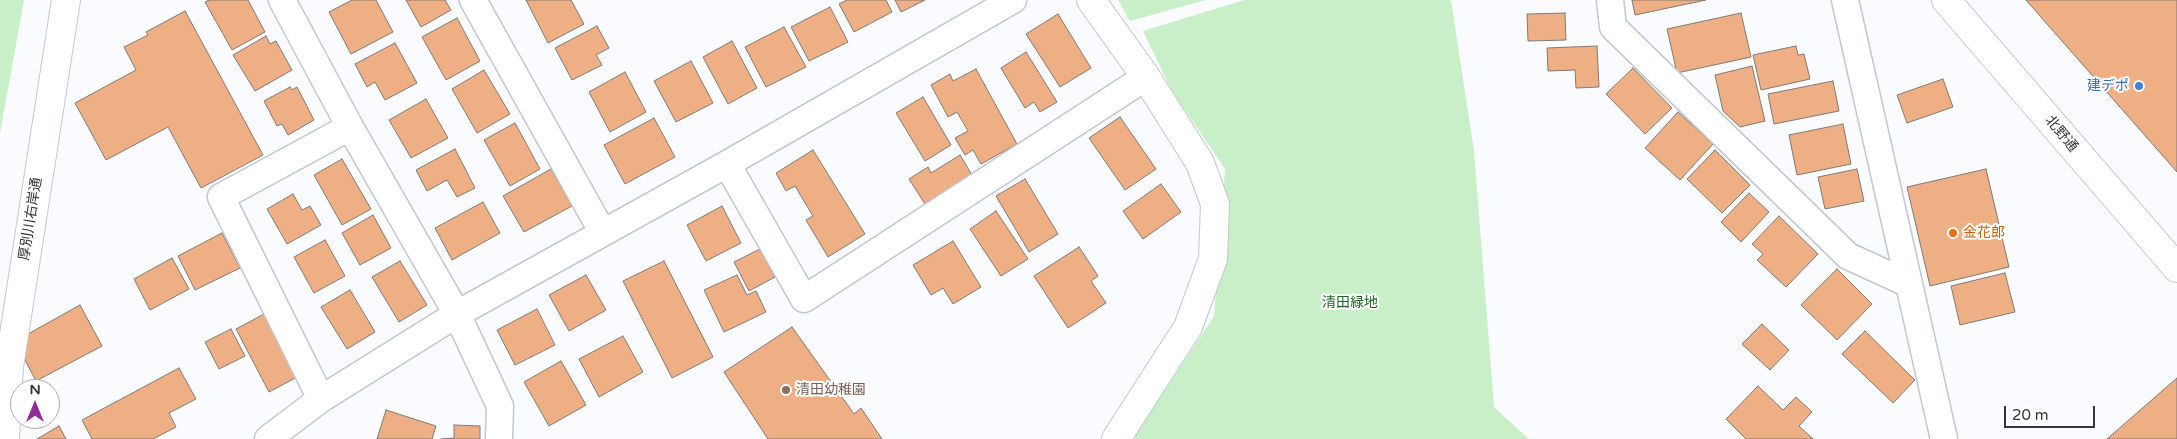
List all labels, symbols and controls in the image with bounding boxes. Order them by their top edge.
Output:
place label: 建デポ [2087,78,2129,94]
marker: 建デポ [2133,80,2145,92]
street label: 北野通 [2041,113,2081,155]
street label: 厚別川右岸通 [16,176,46,262]
place label: 金花郎 [1963,225,2005,241]
marker: 金花郎 [1947,227,1959,239]
park label: 清田緑地 [1322,295,1378,311]
north arrow [10,379,60,429]
text: N [29,381,41,398]
place label: 清田幼稚園 [796,382,866,398]
marker: 清田幼稚園 [780,384,792,396]
scale bar [2007,396,2098,428]
text: 20 m [2012,406,2049,424]

